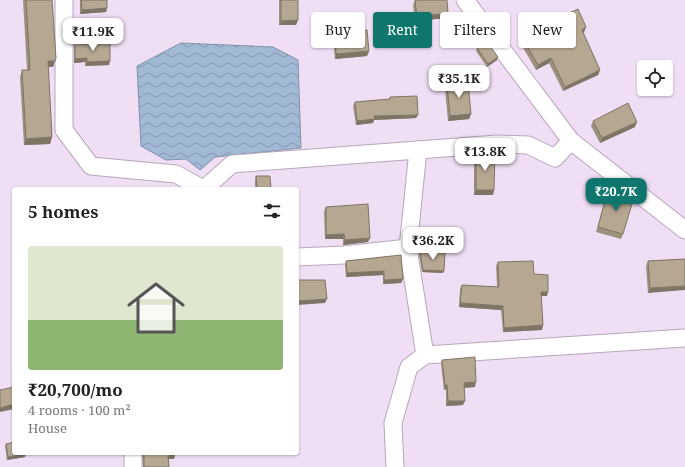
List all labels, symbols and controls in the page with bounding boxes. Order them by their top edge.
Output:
chip: Buy [311,12,365,48]
chip: Rent [373,12,432,48]
chip: Filters [440,12,510,48]
chip: New [518,12,576,48]
pin: ₹11.9K [60,18,126,52]
text: ₹11.9K [72,22,114,40]
map controls [637,60,673,96]
button: locate [637,60,673,96]
pin: ₹35.1K [426,65,492,99]
text: ₹35.1K [438,69,480,87]
pin: ₹13.8K [452,138,518,172]
text: ₹13.8K [464,142,506,160]
pin: ₹20.7K [583,178,649,212]
text: ₹20.7K [595,182,637,200]
text: 5 homes [28,200,98,223]
icon: filters [261,200,283,222]
pin: ₹36.2K [400,227,466,261]
text: ₹36.2K [412,231,454,249]
icon: home [120,272,192,344]
text: ₹20,700/mo [28,378,123,401]
text: 4 rooms · 100 m² [28,401,131,419]
text: House [28,419,67,437]

